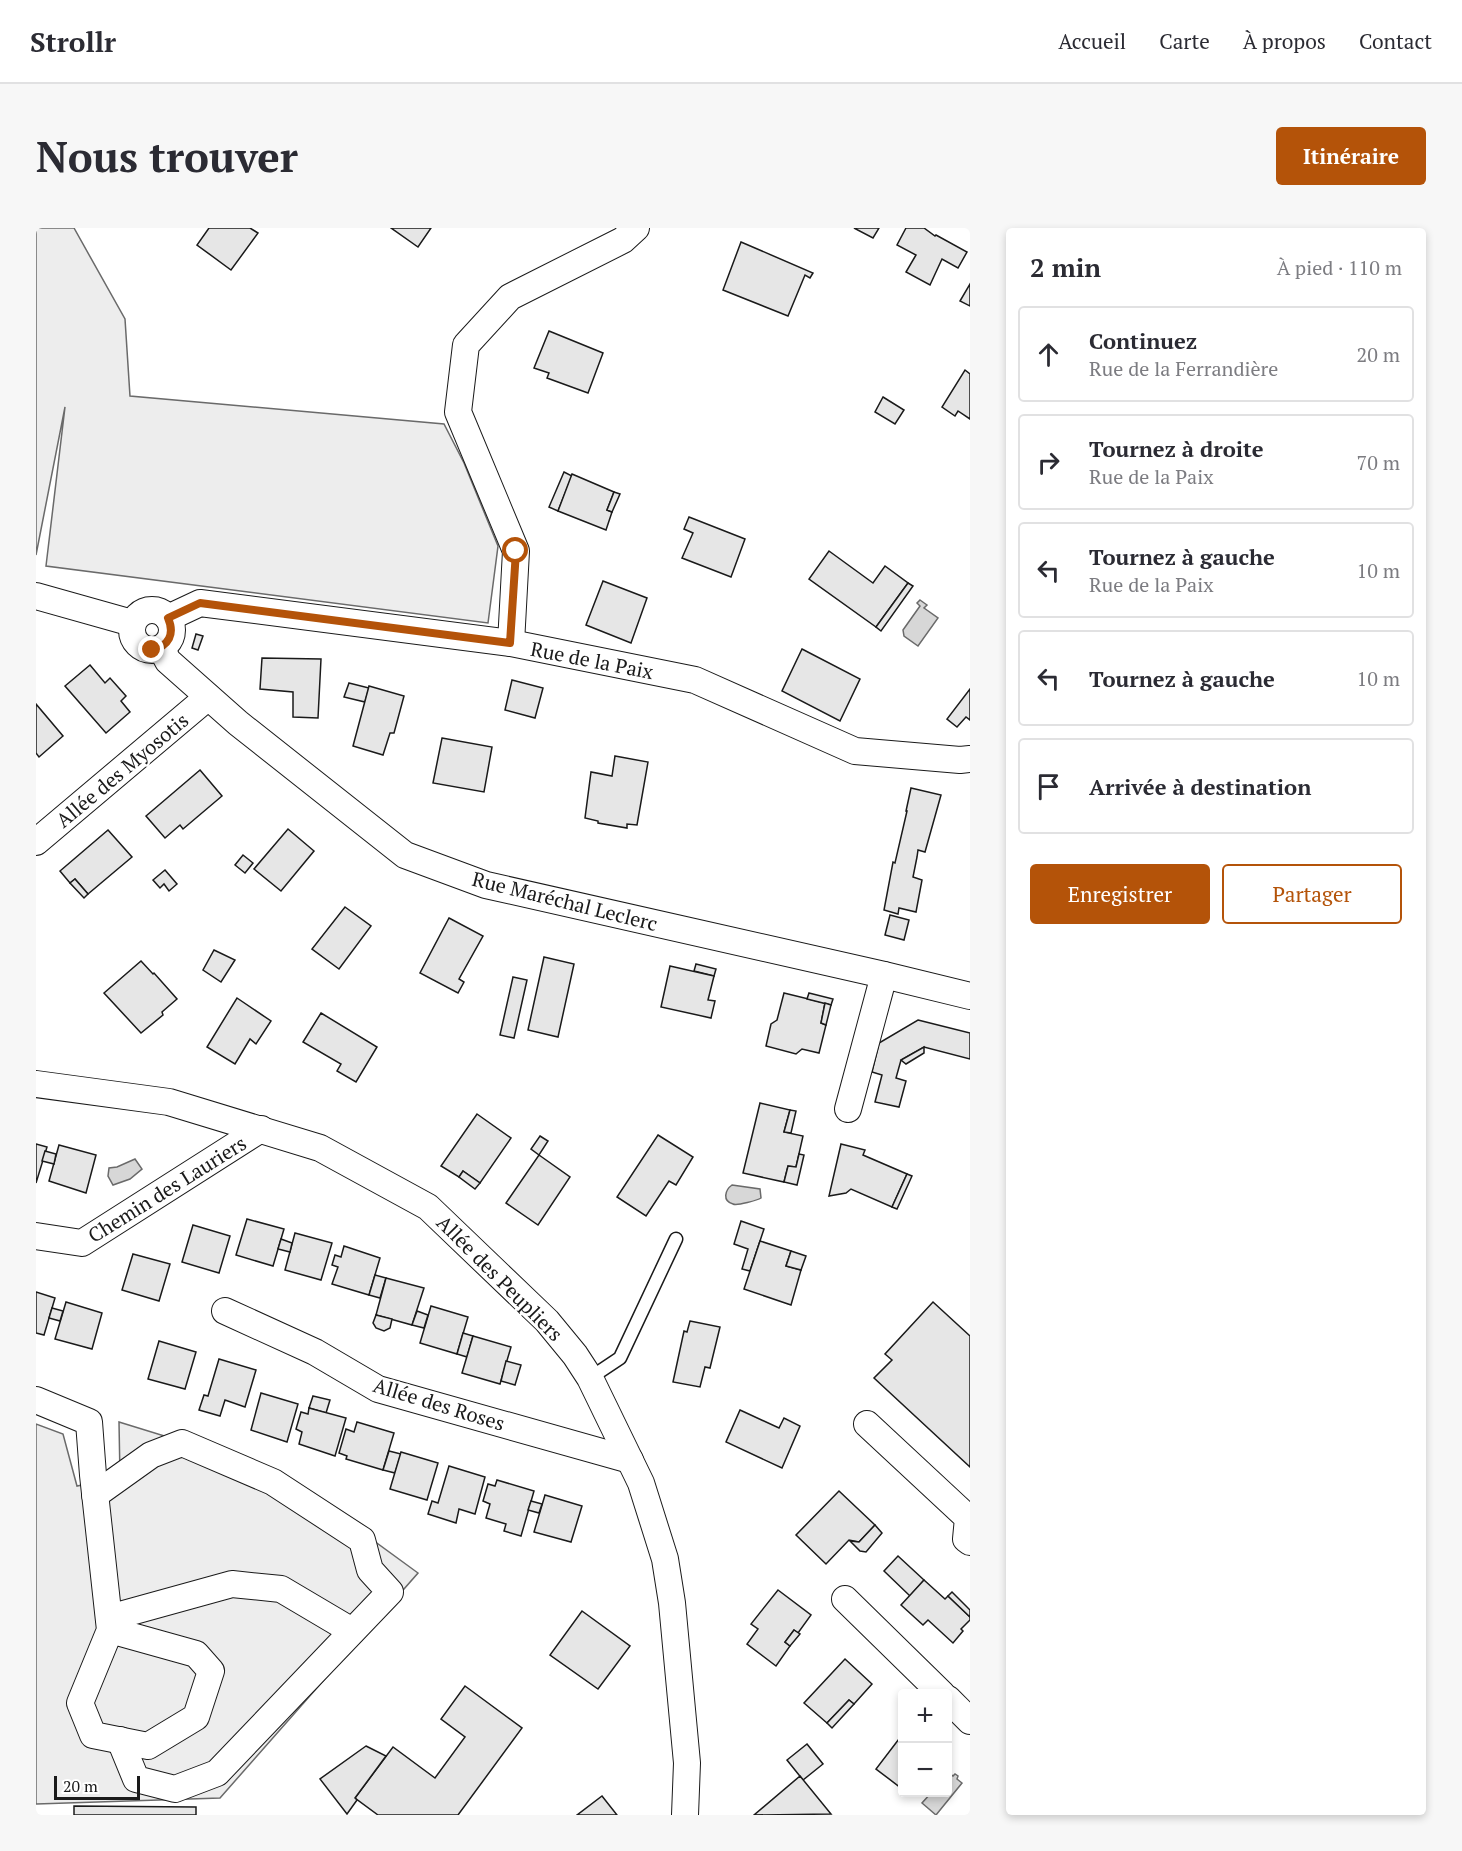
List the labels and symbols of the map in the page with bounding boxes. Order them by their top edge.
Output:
route start [502,537,528,563]
street label: Rue de la Paix [528,635,656,685]
route end [138,636,164,662]
street label: Allée des Myosotis [50,707,194,833]
street label: Rue Maréchal Leclerc [470,865,660,937]
street label: Chemin des Lauriers [83,1129,251,1249]
street label: Allée des Peupliers [431,1209,569,1347]
street label: Allée des Roses [370,1371,508,1437]
scale bar [54,1773,140,1800]

